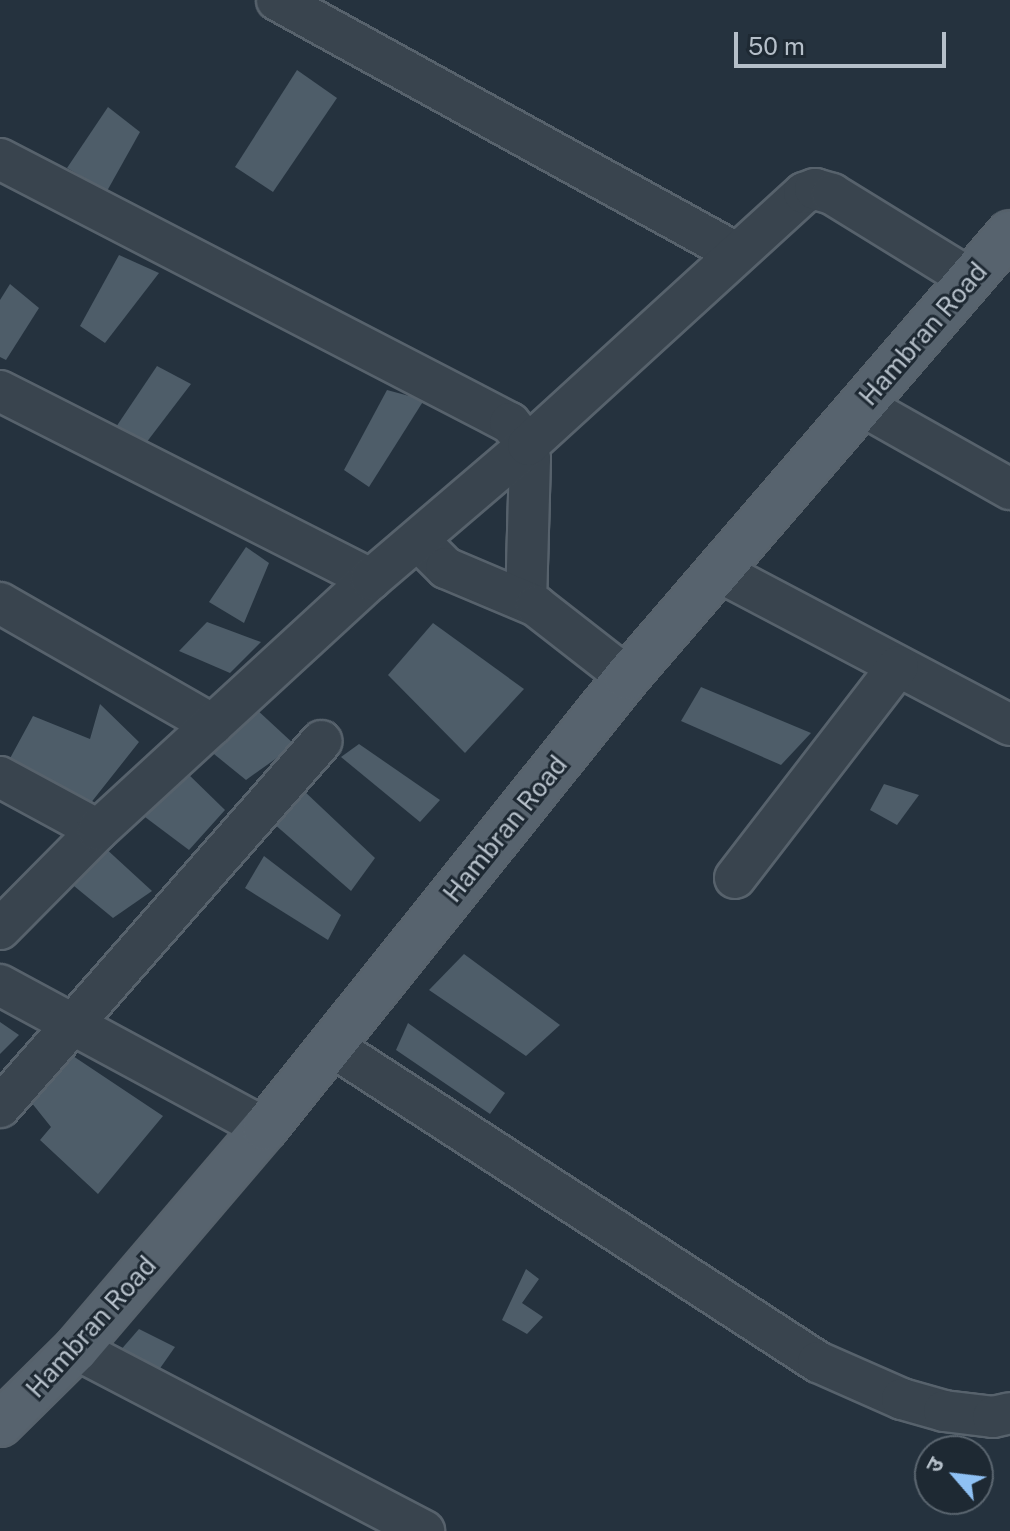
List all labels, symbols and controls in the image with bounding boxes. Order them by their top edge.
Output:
scale bar [738,16,950,66]
text: 50 m [748,32,805,60]
street label: Hambran Road [852,256,994,412]
street label: Hambran Road [436,750,574,908]
street label: Hambran Road [19,1250,163,1404]
north arrow [914,1435,994,1515]
text: उ [920,1453,949,1476]

